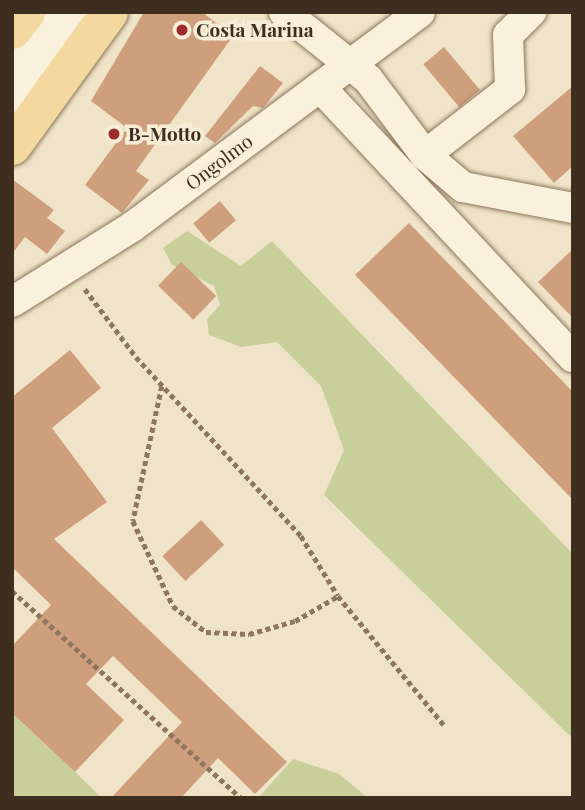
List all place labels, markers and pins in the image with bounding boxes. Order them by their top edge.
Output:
place label: Costa Marina [196,19,314,41]
marker: Costa Marina [174,22,190,38]
place label: B-Motto [128,123,201,145]
marker: B-Motto [106,126,122,142]

